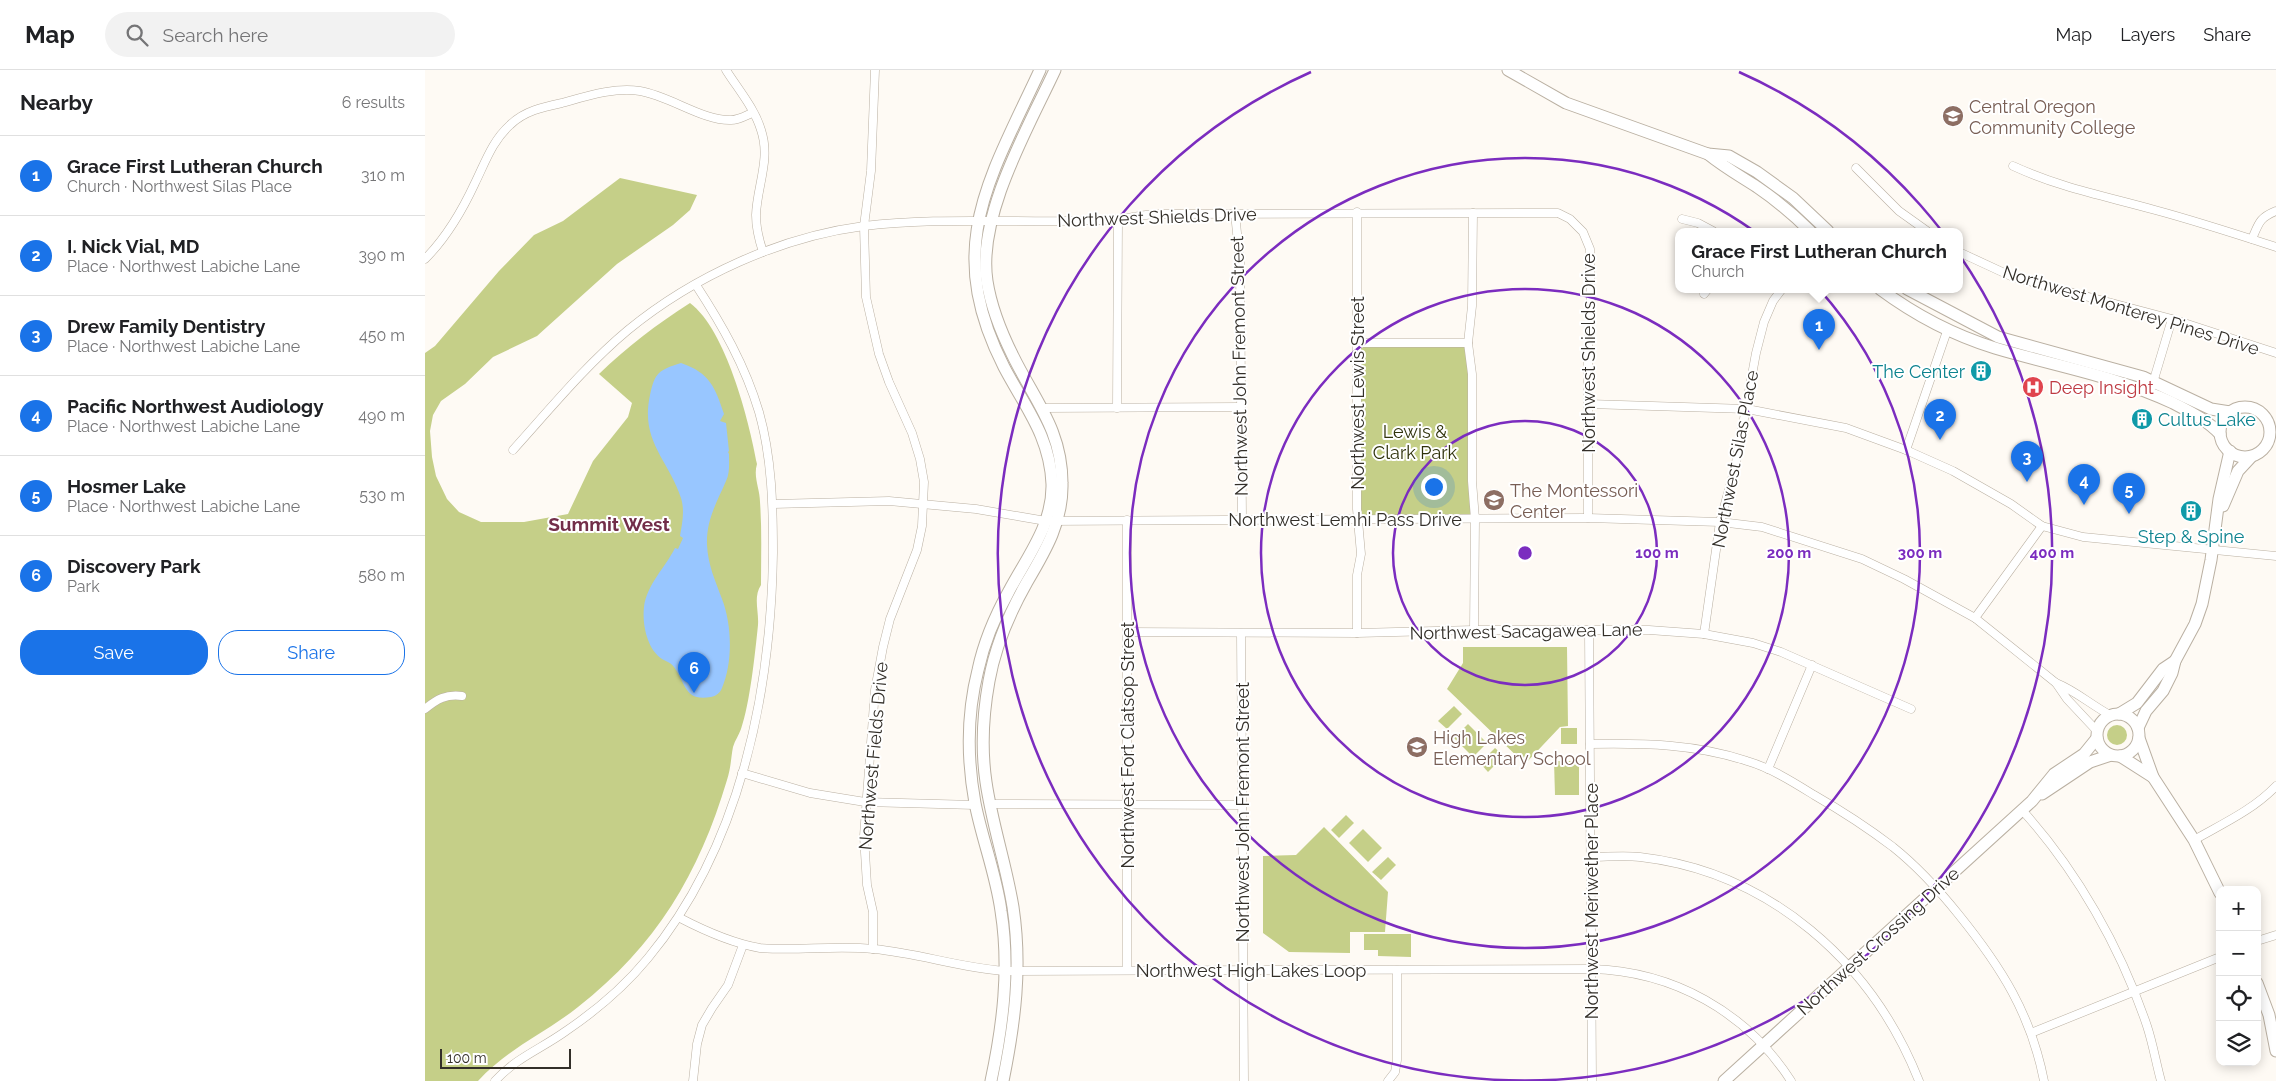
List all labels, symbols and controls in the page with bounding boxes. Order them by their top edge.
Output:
search box [105,12,455,57]
text: Map [25,20,75,49]
icon: search [123,21,151,49]
text: Search here [163,24,268,46]
text: Map [2056,24,2092,45]
text: Layers [2120,24,2175,45]
text: Share [2203,24,2251,45]
text: Nearby [20,90,93,115]
text: 6 results [342,93,405,112]
place label: Central Oregon Community College [1969,96,2136,138]
school or university icon: Central Oregon Community College [1941,104,1965,128]
text: Grace First Lutheran Church [67,155,323,177]
text: 1 [32,166,40,185]
text: 310 m [361,166,405,185]
text: Church · Northwest Silas Place [67,177,292,196]
street label: Northwest Shields Drive [1057,203,1257,231]
popup [1675,228,1963,293]
text: I. Nick Vial, MD [67,235,199,257]
street label: Northwest John Fremont Street [1226,236,1252,496]
text: Grace First Lutheran Church [1691,240,1947,262]
text: 2 [31,246,41,265]
text: 390 m [359,246,405,265]
street label: Northwest Shields Drive [1578,253,1599,453]
text: Place · Northwest Labiche Lane [67,257,300,276]
street label: Northwest Monterey Pines Drive [2000,261,2262,359]
text: Church [1691,262,1744,281]
street label: Northwest Lewis Street [1347,296,1368,490]
pin: 1 [1803,309,1835,350]
text: Drew Family Dentistry [67,315,265,337]
text: 3 [32,326,40,345]
text: 450 m [359,326,405,345]
text: Place · Northwest Labiche Lane [67,337,300,356]
building icon: The Center [1969,359,1993,383]
place label: The Center [1872,361,1966,382]
street label: Northwest Silas Place [1707,368,1763,550]
hospital icon: Deep Insight [2021,375,2045,399]
place label: Deep Insight [2049,377,2154,398]
text: Pacific Northwest Audiology [67,395,324,417]
pin: 2 [1924,399,1956,440]
text: 4 [31,406,41,425]
text: 490 m [358,406,405,425]
building icon: Cultus Lake [2130,407,2154,431]
place label: Cultus Lake [2158,409,2256,430]
text: Place · Northwest Labiche Lane [67,417,300,436]
park label: Lewis & Clark Park [1373,421,1458,463]
pin: 3 [2011,441,2043,482]
pin: 4 [2068,464,2100,505]
pin: 5 [2113,473,2145,514]
your location [1421,474,1447,500]
text: Hosmer Lake [67,475,186,497]
place label: The Montessori Center [1510,480,1638,522]
text: 5 [32,486,40,505]
text: 530 m [359,486,405,505]
school or university icon: The Montessori Center [1482,488,1506,512]
text: Place · Northwest Labiche Lane [67,497,300,516]
building icon: Step & Spine [2179,499,2203,523]
street label: Northwest Lemhi Pass Drive [1228,509,1462,530]
district label: Summit West [548,513,670,535]
place label: Step & Spine [2138,526,2245,547]
centre of rings [1516,544,1534,562]
text: 100 m [1635,544,1679,562]
text: 200 m [1767,544,1811,562]
text: 300 m [1898,544,1942,562]
text: 400 m [2030,544,2074,562]
text: Discovery Park [67,555,201,577]
text: 6 [31,566,41,585]
text: 580 m [358,566,405,585]
text: Park [67,577,100,596]
street label: Northwest Sacagawea Lane [1409,618,1643,644]
street label: Northwest Fort Clatsop Street [1117,622,1138,868]
button: Save [20,630,208,675]
button: Share [218,630,405,675]
pin: 6 [678,652,710,693]
street label: Northwest Fields Drive [854,661,892,851]
street label: Northwest John Fremont Street [1232,682,1253,942]
place label: High Lakes Elementary School [1433,727,1591,769]
school or university icon: High Lakes Elementary School [1405,735,1429,759]
street label: Northwest Meriwether Place [1581,782,1602,1019]
street label: Northwest Crossing Drive [1793,862,1964,1019]
map controls [2216,886,2261,1066]
button: + [2216,886,2261,931]
button: − [2216,931,2261,976]
street label: Northwest High Lakes Loop [1136,960,1366,981]
button: locate [2216,976,2261,1021]
button: layers [2216,1021,2261,1066]
scale bar [440,1046,571,1069]
text: 100 m [447,1050,487,1066]

